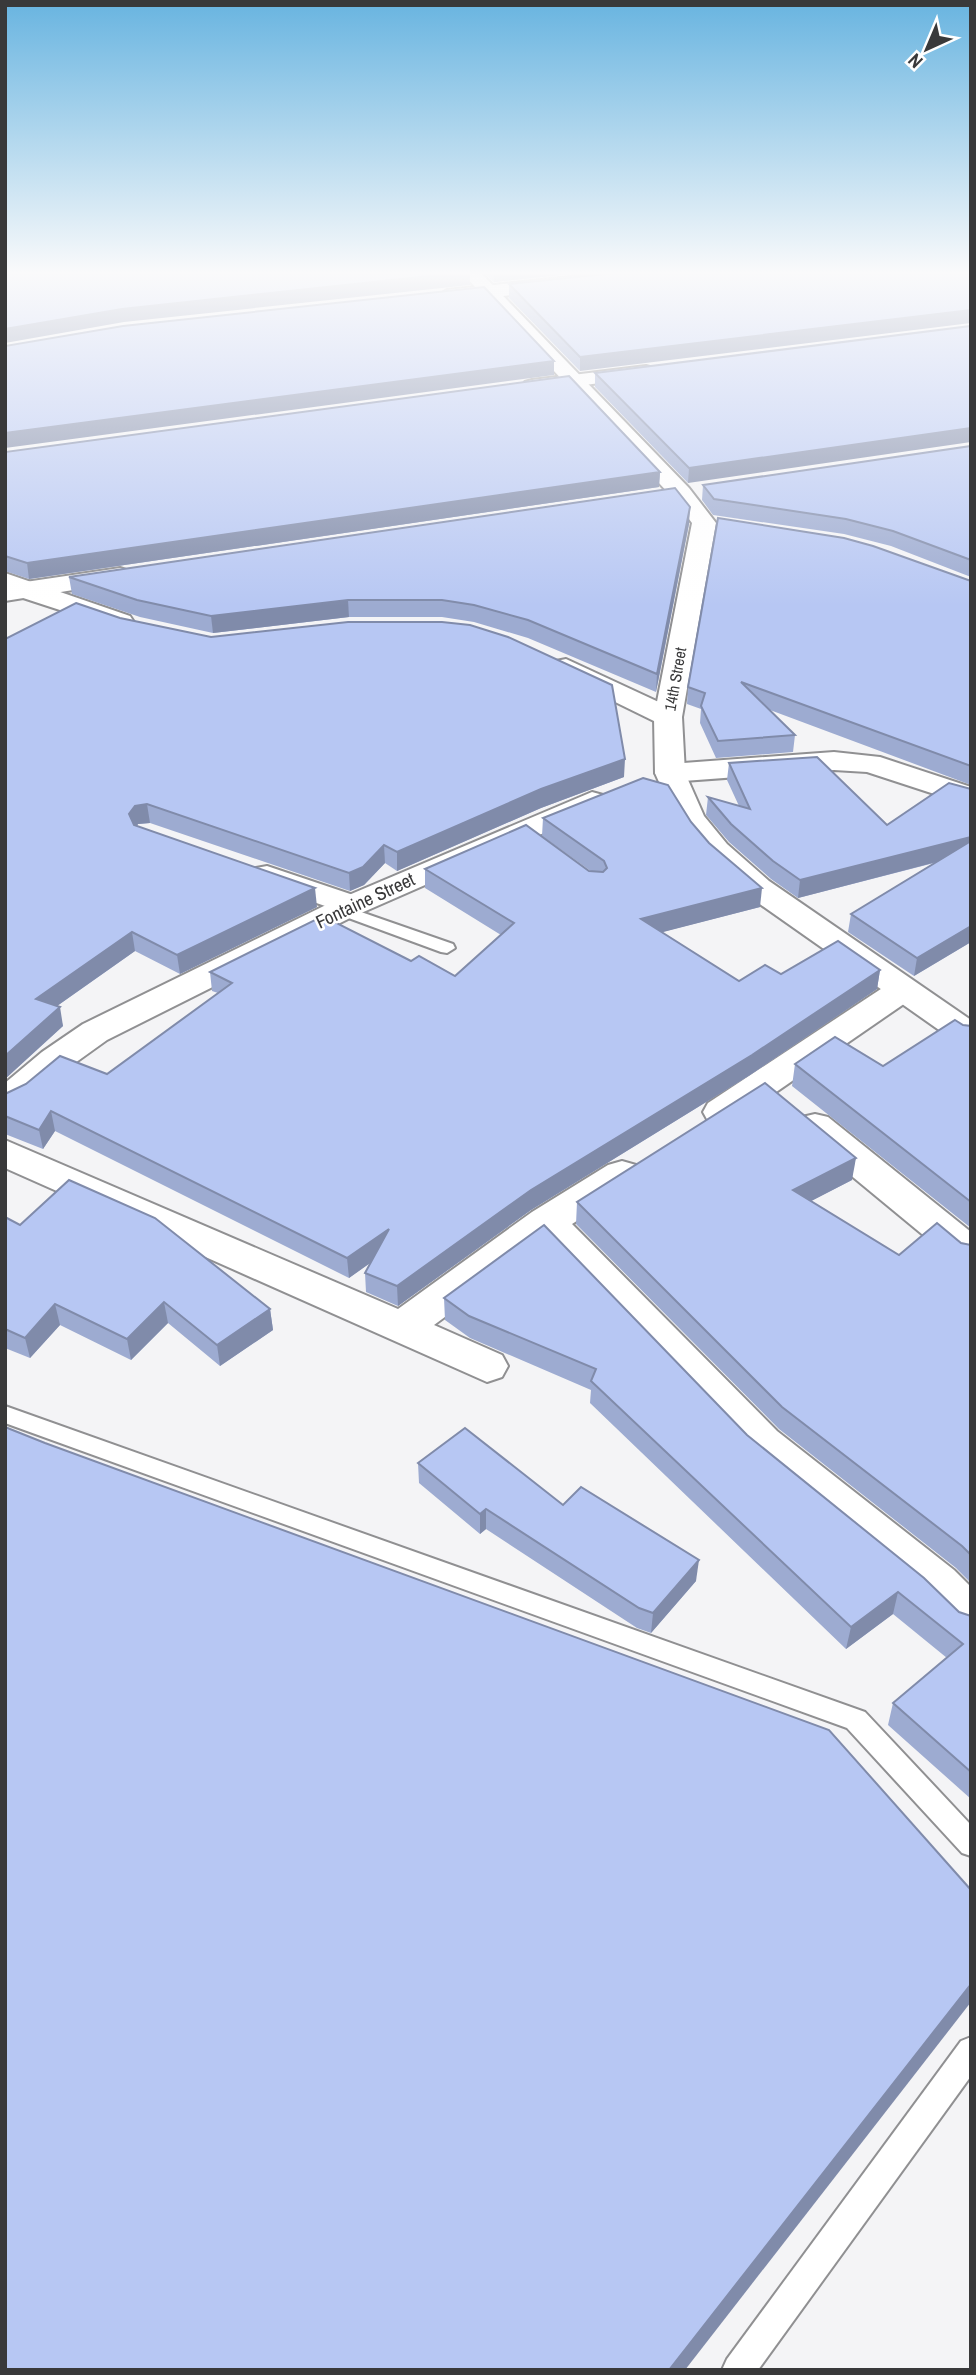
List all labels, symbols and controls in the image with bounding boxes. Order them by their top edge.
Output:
north arrow [892,14,962,84]
text: N [902,48,928,74]
street label: 14th Street [659,645,691,713]
street label: Fontaine Street [311,865,419,934]

